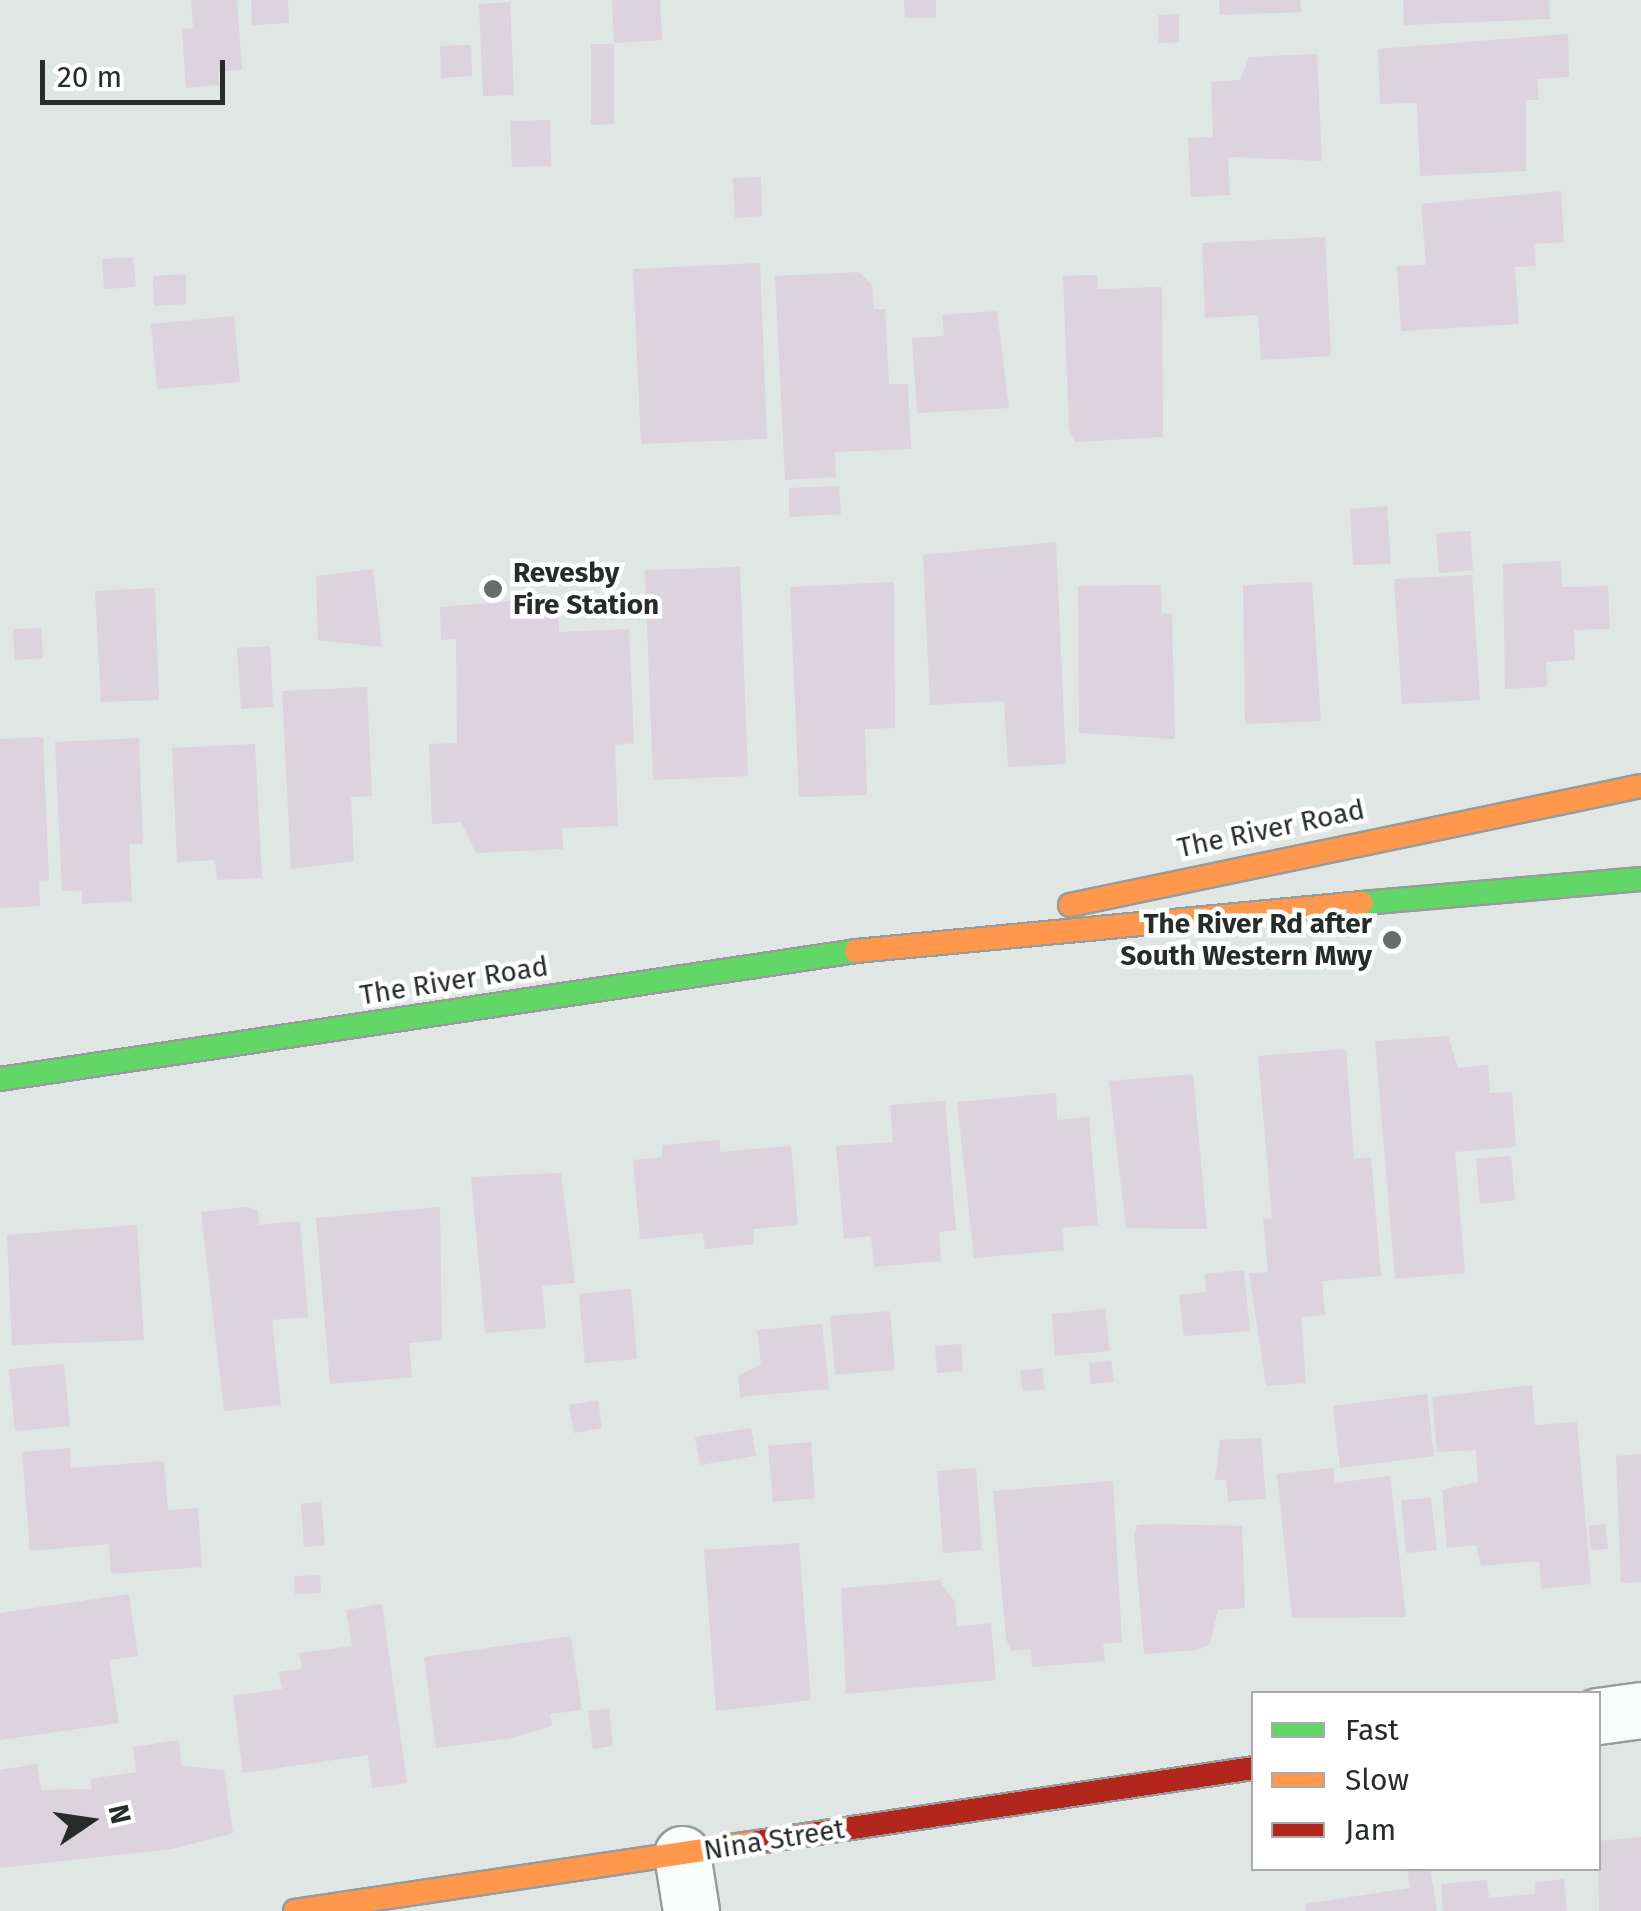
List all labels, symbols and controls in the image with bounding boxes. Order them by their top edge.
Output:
scale bar [45,40,230,102]
text: 20 m [57,59,122,95]
place label: Revesby Fire Station [513,556,659,622]
marker: Revesby Fire Station [482,578,504,600]
street label: The River Road [1175,793,1367,865]
place label: The River Rd after South Western Mwy [1120,907,1372,973]
marker: The River Rd after South Western Mwy [1381,929,1403,951]
street label: The River Road [357,950,551,1012]
legend [1251,1691,1601,1871]
text: Fast [1345,1712,1399,1748]
text: Slow [1345,1762,1409,1798]
north arrow [40,1771,140,1871]
text: N [102,1801,138,1827]
street label: Nina Street [701,1812,847,1868]
text: Jam [1345,1812,1396,1848]

